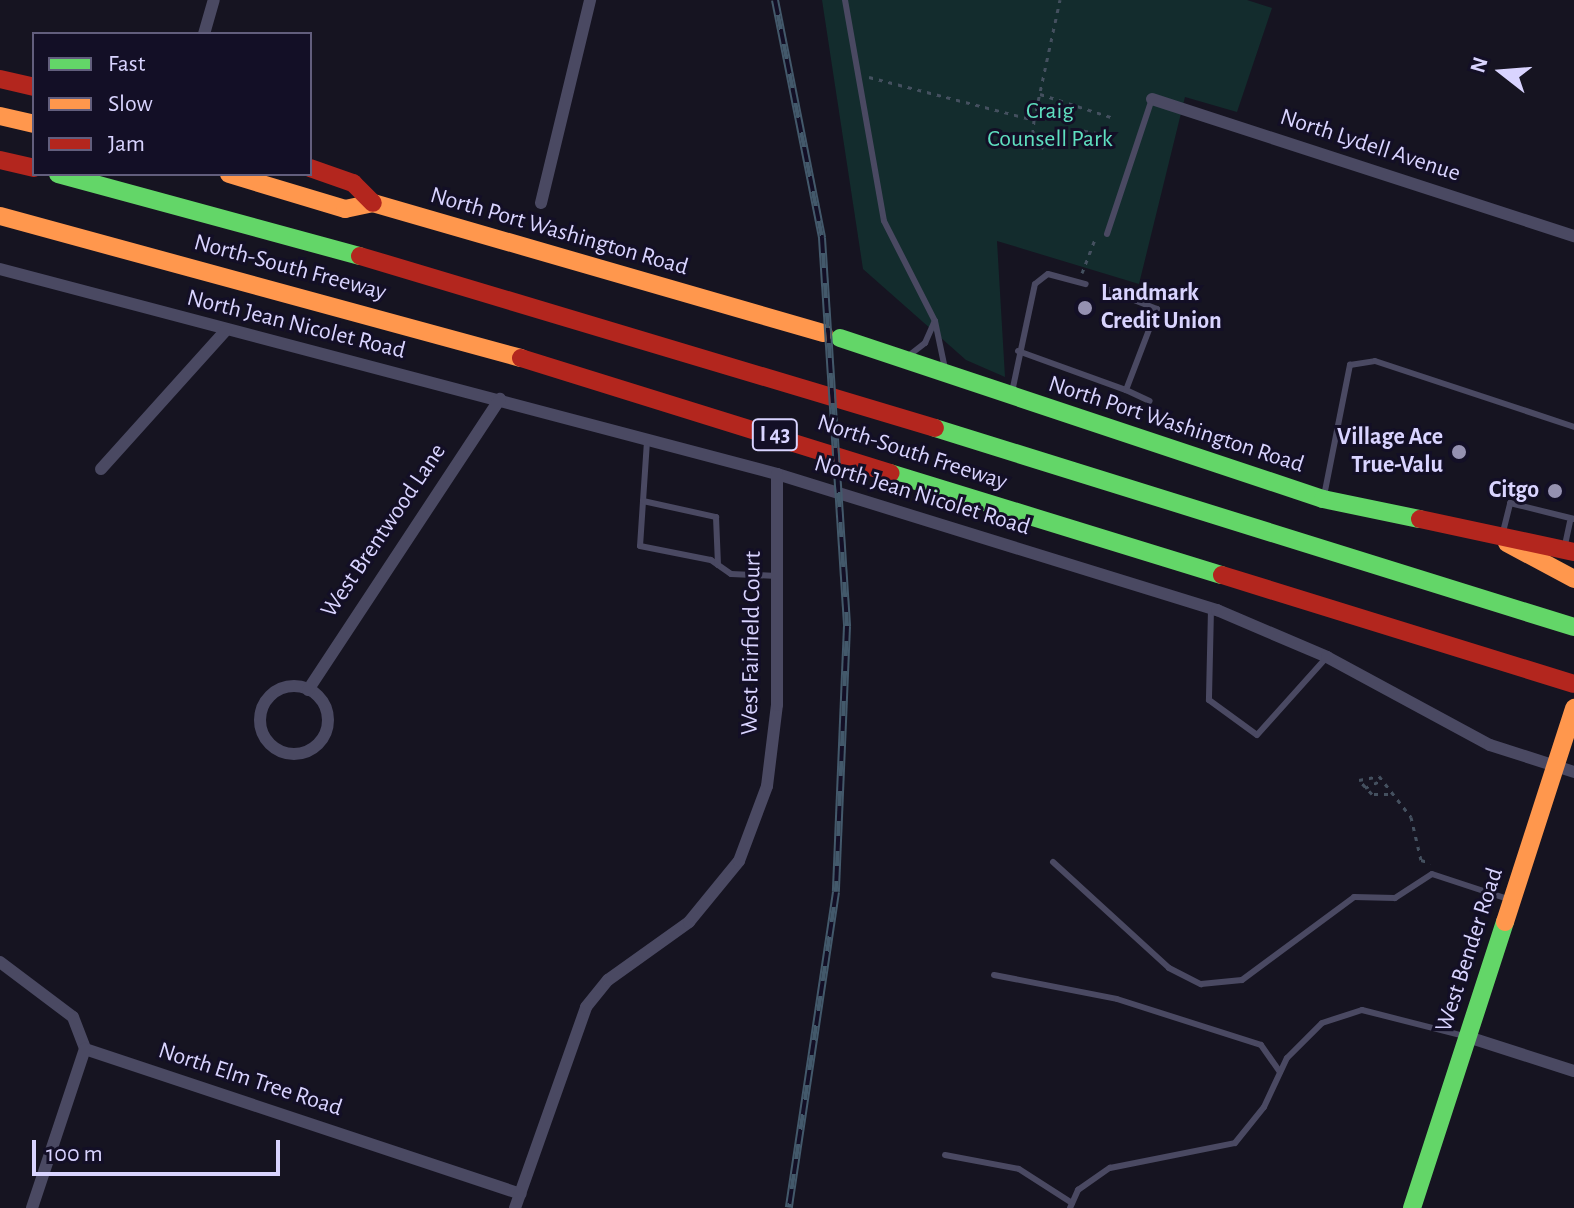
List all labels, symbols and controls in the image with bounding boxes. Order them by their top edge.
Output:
legend [32,32,312,176]
north arrow [1462,32,1542,112]
text: Fast [108,52,145,76]
text: N [1466,54,1492,76]
text: Slow [108,92,153,116]
park label: Craig Counsell Park [987,98,1113,154]
street label: North Lydell Avenue [1276,103,1464,189]
text: Jam [108,132,145,156]
street label: North Port Washington Road [427,181,691,283]
street label: North-South Freeway [191,228,389,308]
place label: Landmark Credit Union [1101,280,1222,336]
street label: North Jean Nicolet Road [184,284,408,366]
marker: Landmark Credit Union [1076,299,1094,317]
street label: North Port Washington Road [1045,370,1307,480]
street label: North-South Freeway [813,409,1011,497]
road number: I 43 [751,417,799,453]
place label: Village Ace True-Valu [1337,424,1443,480]
street label: West Brentwood Lane [315,439,453,623]
marker: Village Ace True-Valu [1450,443,1468,461]
street label: North Jean Nicolet Road [811,449,1033,543]
place label: Citgo [1489,477,1539,505]
marker: Citgo [1546,482,1564,500]
street label: West Fairfield Court [736,551,768,735]
street label: West Bender Road [1430,864,1510,1036]
street label: North Elm Tree Road [154,1037,346,1123]
scale bar [36,1124,284,1174]
text: 100 m [46,1142,103,1166]

